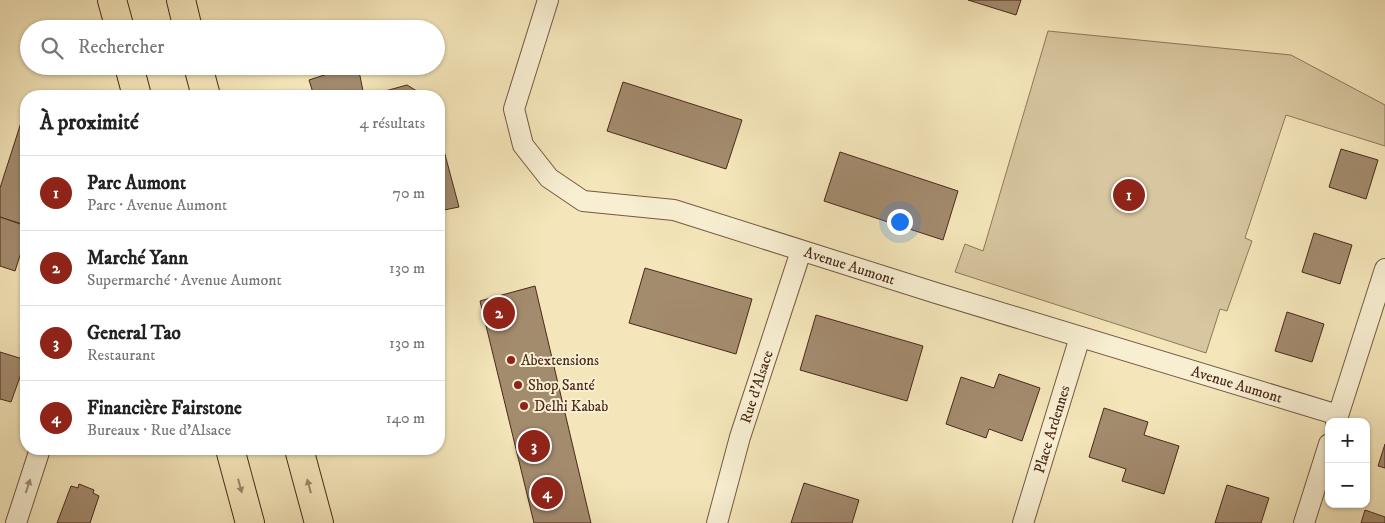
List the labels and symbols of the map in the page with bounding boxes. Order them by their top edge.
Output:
pin: 1 [1113,176,1145,214]
your location [887,209,913,235]
street label: Avenue Aumont [802,243,898,289]
pin: 2 [483,294,515,332]
street label: Rue d'Alsace [736,348,778,426]
place label: Abextensions [521,351,599,370]
marker: Abextensions [505,354,517,366]
street label: Avenue Aumont [1189,362,1285,408]
place label: Shop Santé [528,376,596,395]
marker: Shop Santé [512,379,524,391]
street label: Place Ardennes [1030,383,1075,476]
place label: Delhi Kabab [534,397,608,416]
marker: Delhi Kabab [518,400,530,412]
pin: 3 [518,427,550,465]
pin: 4 [531,474,563,512]
one-way arrow [25,478,33,493]
one-way arrow [236,478,244,493]
one-way arrow [305,478,313,493]

